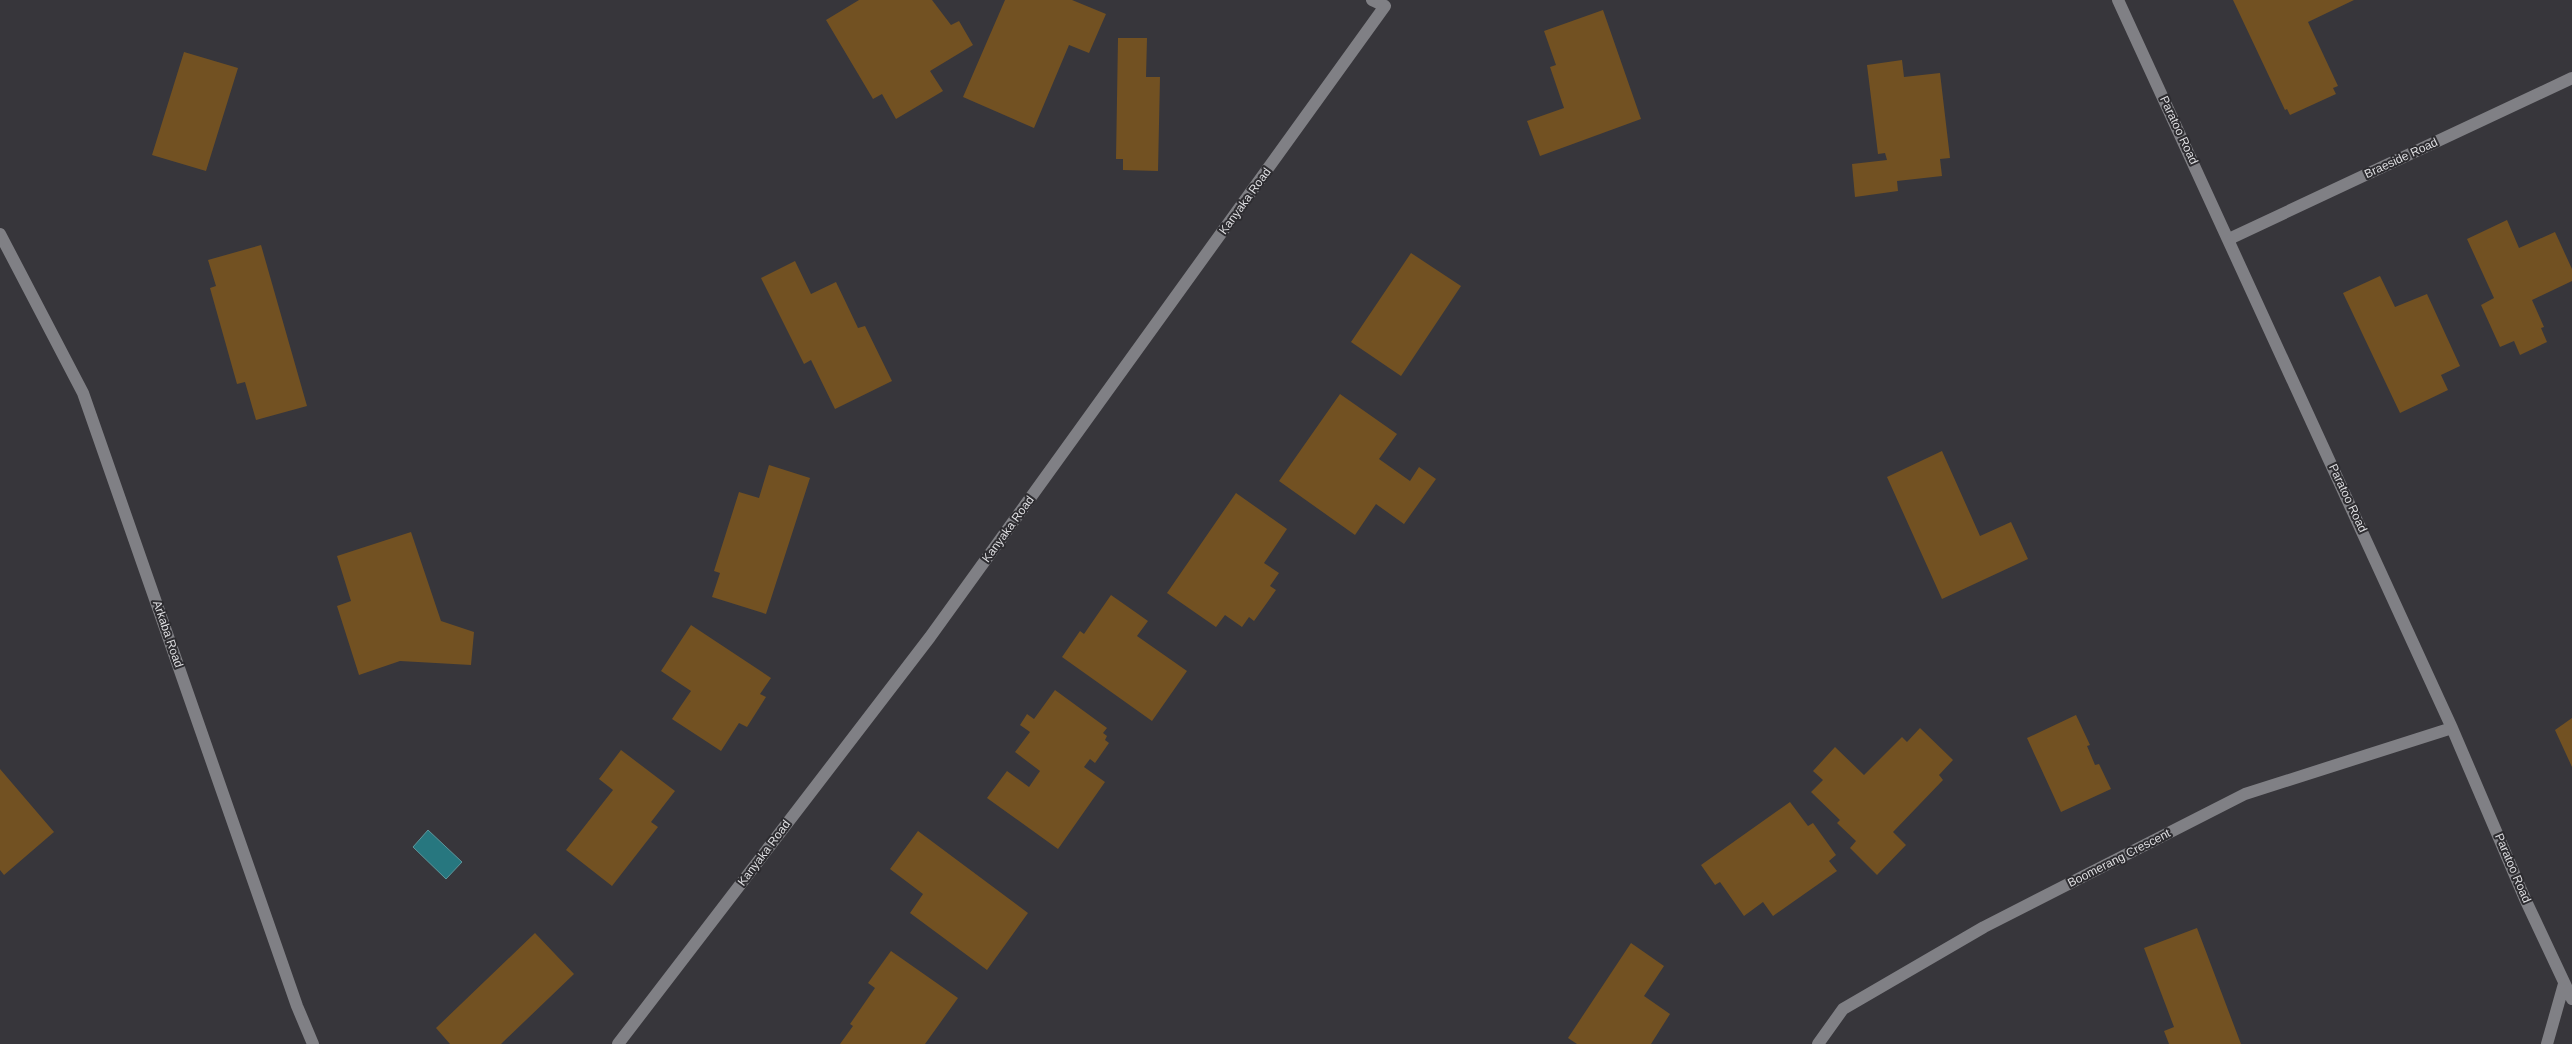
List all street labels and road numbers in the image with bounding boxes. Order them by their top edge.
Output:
street label: Paratoo Road [2157,93,2201,167]
street label: Braeside Road [2362,135,2440,181]
street label: Kanyaka Road [1216,165,1274,237]
street label: Paratoo Road [2326,461,2370,535]
street label: Kanyaka Road [979,493,1037,565]
street label: Arkaba Road [150,599,186,669]
street label: Kanyaka Road [735,817,793,889]
street label: Boomerang Crescent [2065,826,2173,890]
street label: Paratoo Road [2492,831,2534,905]

